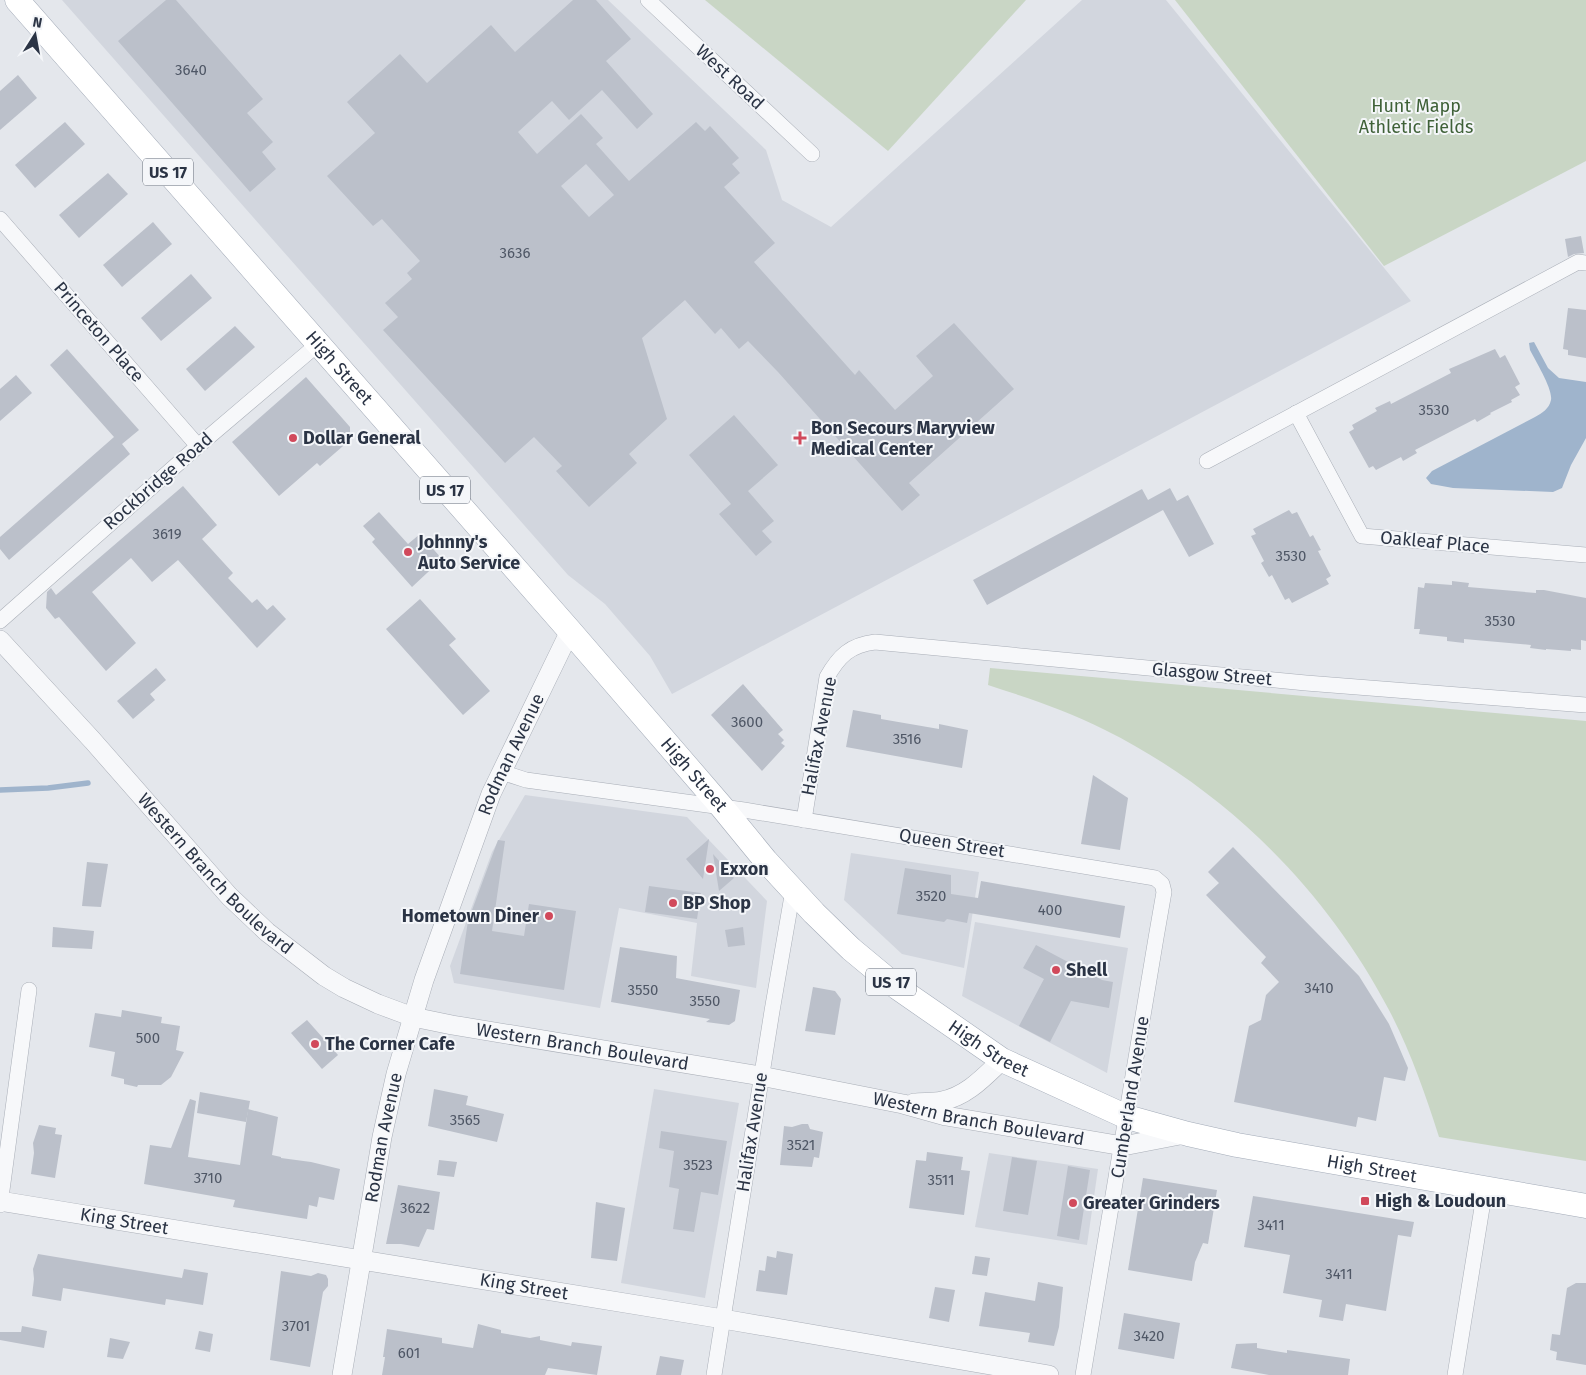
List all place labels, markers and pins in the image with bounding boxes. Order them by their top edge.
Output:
place label: Bon Secours Maryview Medical Center [811,417,995,460]
place label: Dollar General [303,427,421,449]
marker: Bon Secours Maryview Medical Center [793,431,807,445]
marker: Dollar General [287,432,299,444]
place label: Johnny's Auto Service [417,531,520,574]
marker: Johnny's Auto Service [402,546,414,558]
place label: Exxon [720,858,769,880]
marker: Exxon [704,863,716,875]
place label: BP Shop [683,892,751,914]
marker: BP Shop [667,897,679,909]
place label: Hometown Diner [402,905,540,927]
marker: Hometown Diner [543,910,555,922]
place label: Shell [1066,959,1108,981]
marker: Shell [1050,964,1062,976]
place label: The Corner Cafe [325,1033,455,1055]
marker: The Corner Cafe [309,1038,321,1050]
place label: High & Loudoun [1375,1190,1506,1212]
place label: Greater Grinders [1083,1192,1220,1214]
marker: High & Loudoun [1359,1195,1371,1207]
marker: Greater Grinders [1067,1197,1079,1209]

